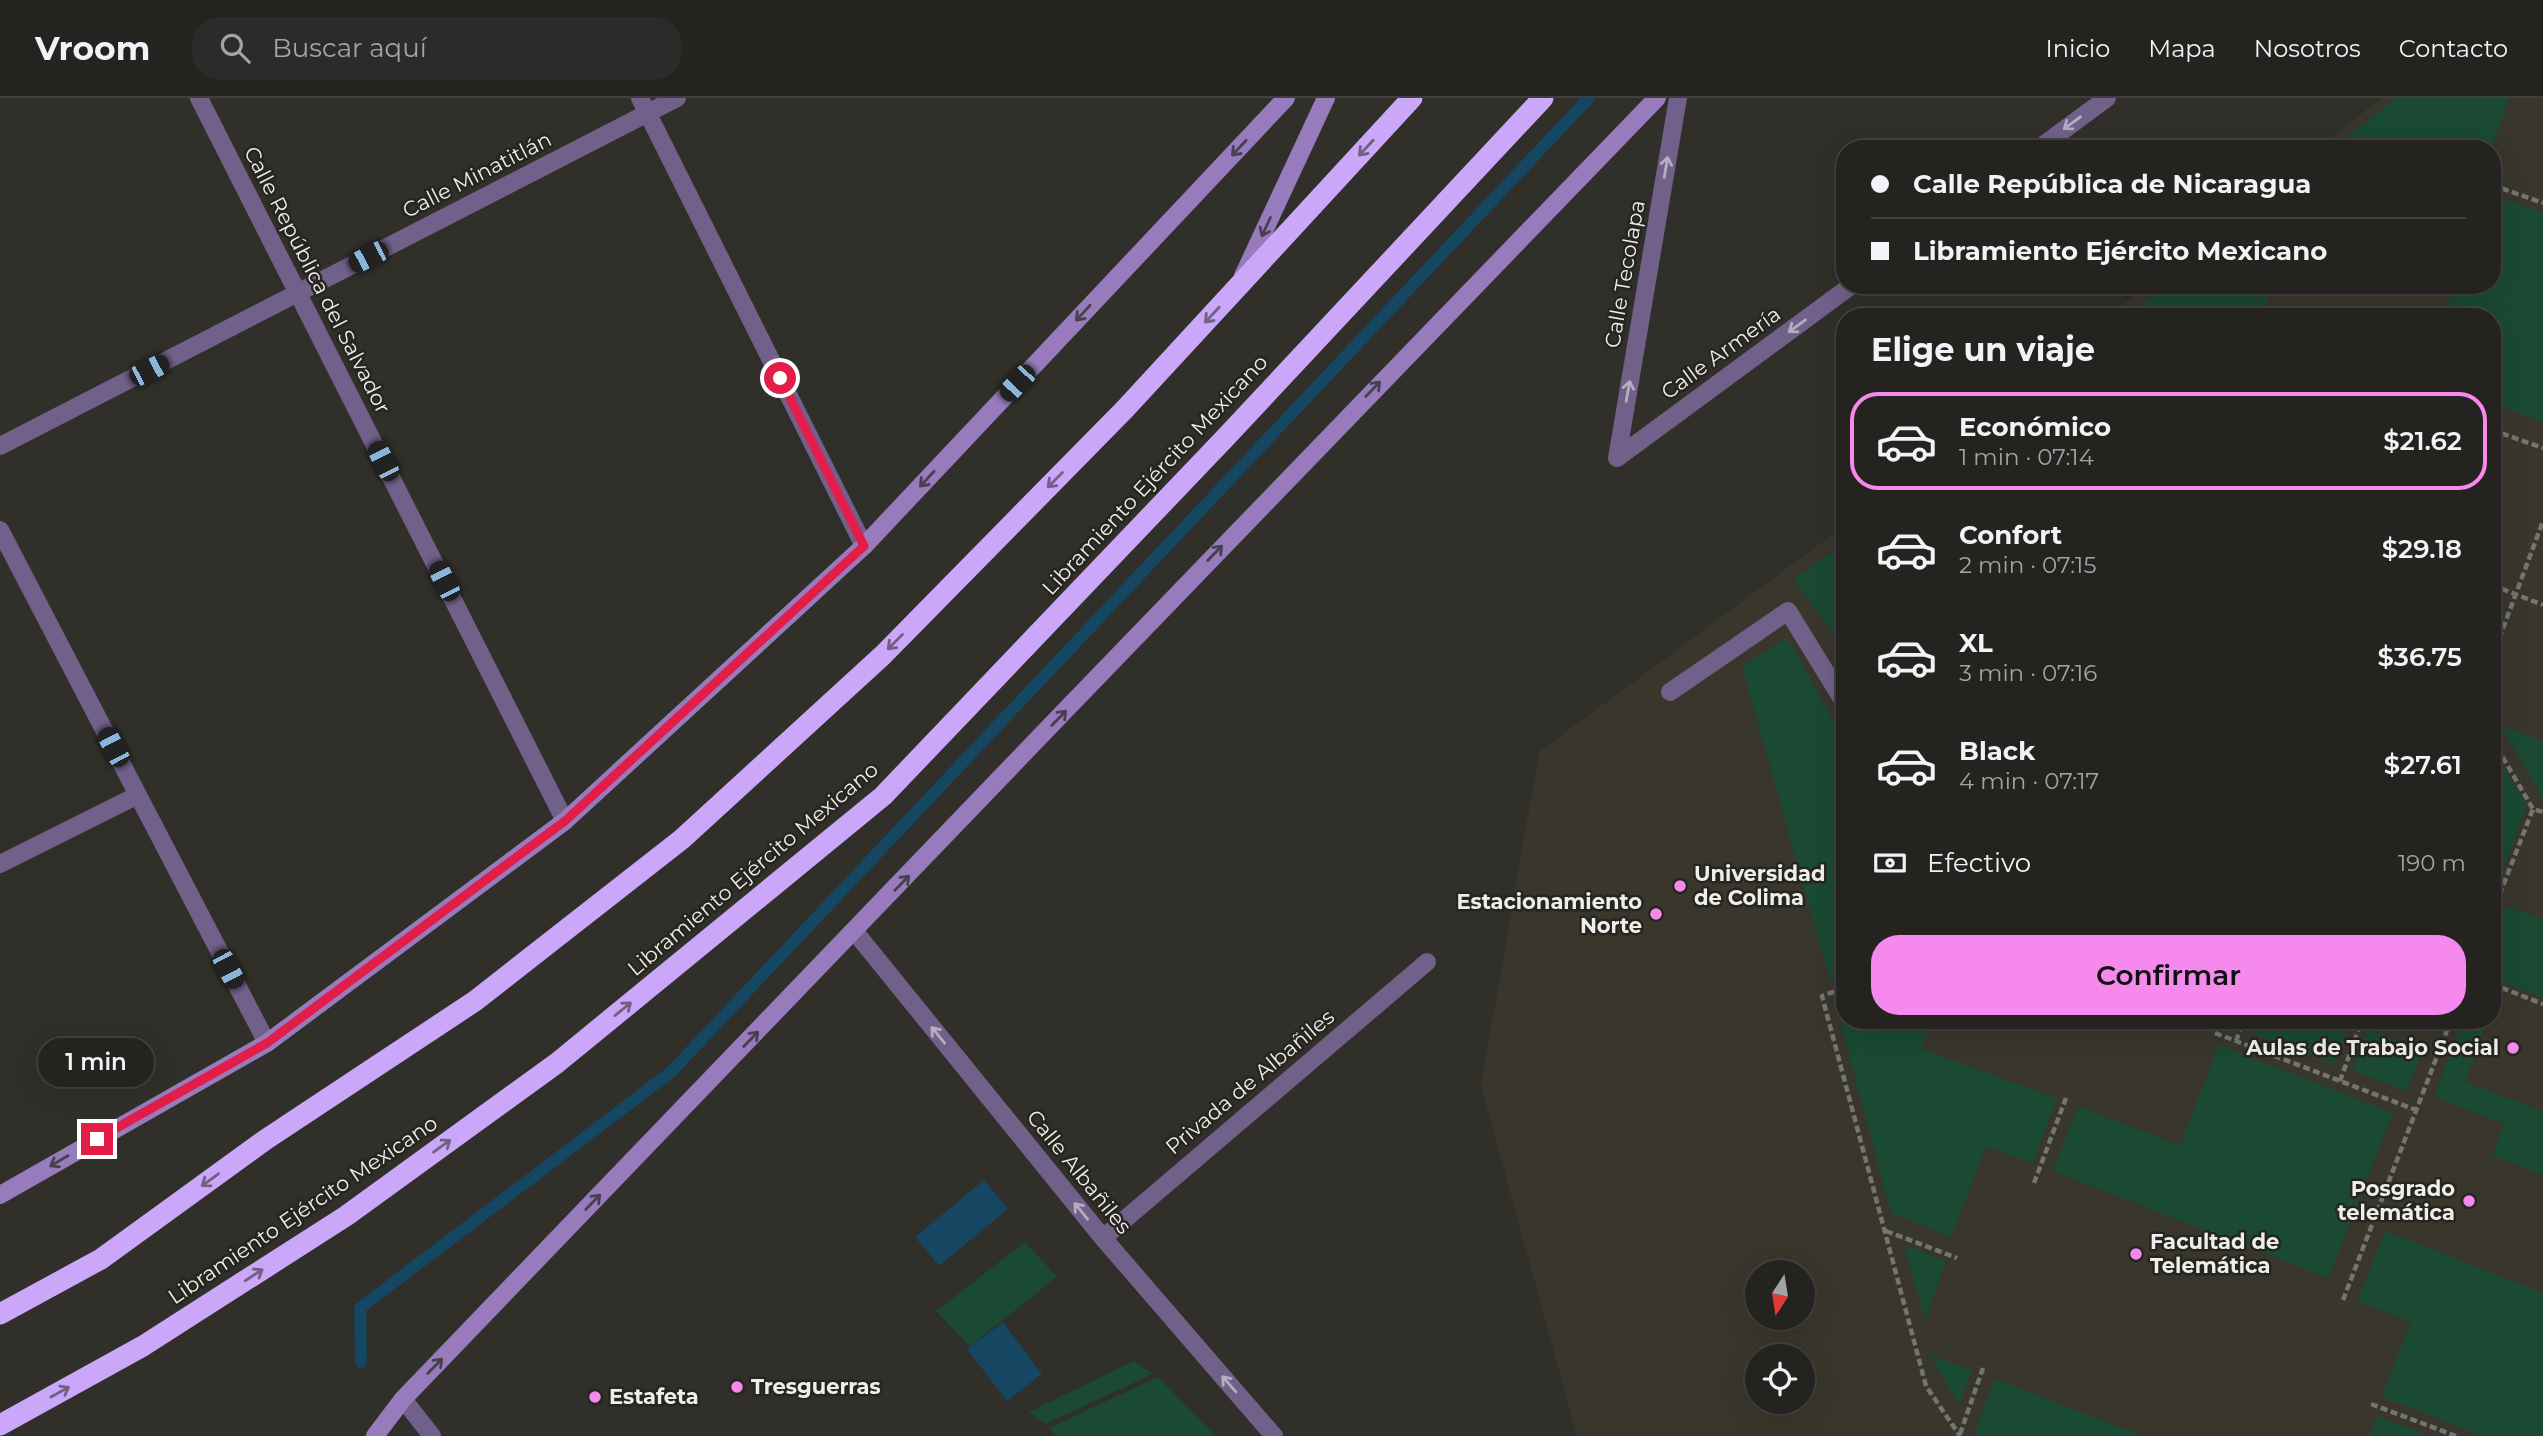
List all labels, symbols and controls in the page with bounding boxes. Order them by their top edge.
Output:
search box [192,17,682,80]
text: Vroom [35,28,150,68]
icon: search [216,29,254,67]
text: Buscar aquí [272,32,427,64]
text: Inicio [2045,34,2110,63]
text: Mapa [2148,34,2216,63]
text: Nosotros [2254,34,2361,63]
text: Contacto [2399,34,2508,63]
one-way arrow [2063,116,2082,131]
street label: Calle Minatitlán [398,126,555,223]
one-way arrow [1231,139,1248,156]
one-way arrow [1358,139,1374,157]
street label: Calle República del Salvador [239,142,396,417]
one-way arrow [1660,156,1673,179]
text: Calle República de Nicaragua [1913,168,2311,200]
street label: Calle Tecolapa [1599,198,1650,350]
one-way arrow [1259,216,1272,237]
text: Libramiento Ejército Mexicano [1913,235,2327,267]
car [345,238,392,276]
street label: Calle Armería [1656,301,1785,404]
one-way arrow [1075,304,1092,321]
one-way arrow [1204,306,1220,324]
one-way arrow [1788,318,1807,333]
text: Elige un viaje [1871,330,2095,369]
street label: Libramiento Ejército Mexicano [1037,349,1273,600]
car [126,351,173,389]
car [995,360,1040,406]
route start [764,362,796,394]
one-way arrow [1622,380,1635,403]
one-way arrow [1364,381,1381,398]
icon: car [1875,410,1938,473]
text: Económico [1959,411,2111,443]
text: $21.62 [2383,425,2462,457]
car [365,438,402,484]
text: 1 min · 07:14 [1959,443,2094,471]
one-way arrow [919,470,936,487]
one-way arrow [1047,472,1064,489]
icon: car [1875,518,1938,581]
text: Confort [1959,519,2062,551]
text: $29.18 [2382,533,2462,565]
one-way arrow [1207,545,1224,562]
text: 2 min · 07:15 [1959,551,2096,579]
car [426,558,463,604]
icon: car [1875,626,1938,689]
text: XL [1959,627,1993,659]
one-way arrow [887,634,904,651]
text: $36.75 [2378,641,2462,673]
text: 3 min · 07:16 [1959,659,2097,687]
one-way arrow [1050,710,1067,727]
car [94,724,133,770]
icon: car [1875,734,1938,797]
text: Black [1959,735,2035,767]
text: $27.61 [2384,749,2462,781]
street label: Libramiento Ejército Mexicano [622,756,883,981]
text: 4 min · 07:17 [1959,767,2099,795]
icon: cash [1871,844,1909,882]
text: Efectivo [1927,847,2031,879]
text: 190 m [2398,849,2466,877]
place label: Universidad de Colima [1694,861,1826,910]
one-way arrow [893,874,910,891]
marker: Universidad de Colima [1672,878,1688,894]
place label: Estacionamiento Norte [1457,889,1642,938]
marker: Estacionamiento Norte [1648,906,1664,922]
button: Confirmar [1871,935,2466,1015]
car [209,946,248,992]
one-way arrow [614,1001,632,1017]
street label: Privada de Albañiles [1160,1004,1339,1159]
one-way arrow [930,1026,946,1044]
one-way arrow [743,1031,760,1048]
place label: Aulas de Trabajo Social [2245,1035,2499,1060]
callout: 1 min [39,1038,155,1086]
marker: Aulas de Trabajo Social [2505,1040,2521,1056]
text: 1 min [65,1048,127,1076]
street label: Calle Albañiles [1022,1105,1137,1239]
street label: Libramiento Ejército Mexicano [163,1110,442,1309]
route end [81,1123,113,1155]
one-way arrow [432,1139,451,1153]
one-way arrow [49,1155,70,1168]
one-way arrow [201,1173,220,1187]
place label: Posgrado telemática [2338,1176,2455,1225]
marker: Posgrado telemática [2461,1193,2477,1209]
one-way arrow [585,1194,602,1211]
one-way arrow [1074,1203,1089,1221]
place label: Facultad de Telemática [2150,1229,2279,1278]
marker: Facultad de Telemática [2128,1246,2144,1262]
north arrow [1745,1260,1815,1330]
map controls [1745,1260,1815,1414]
one-way arrow [244,1267,264,1281]
button: locate [1745,1344,1815,1414]
one-way arrow [427,1358,444,1375]
place label: Tresguerras [751,1374,881,1399]
one-way arrow [1221,1376,1237,1394]
marker: Tresguerras [729,1379,745,1395]
place label: Estafeta [609,1384,699,1409]
one-way arrow [49,1385,69,1399]
marker: Estafeta [587,1389,603,1405]

